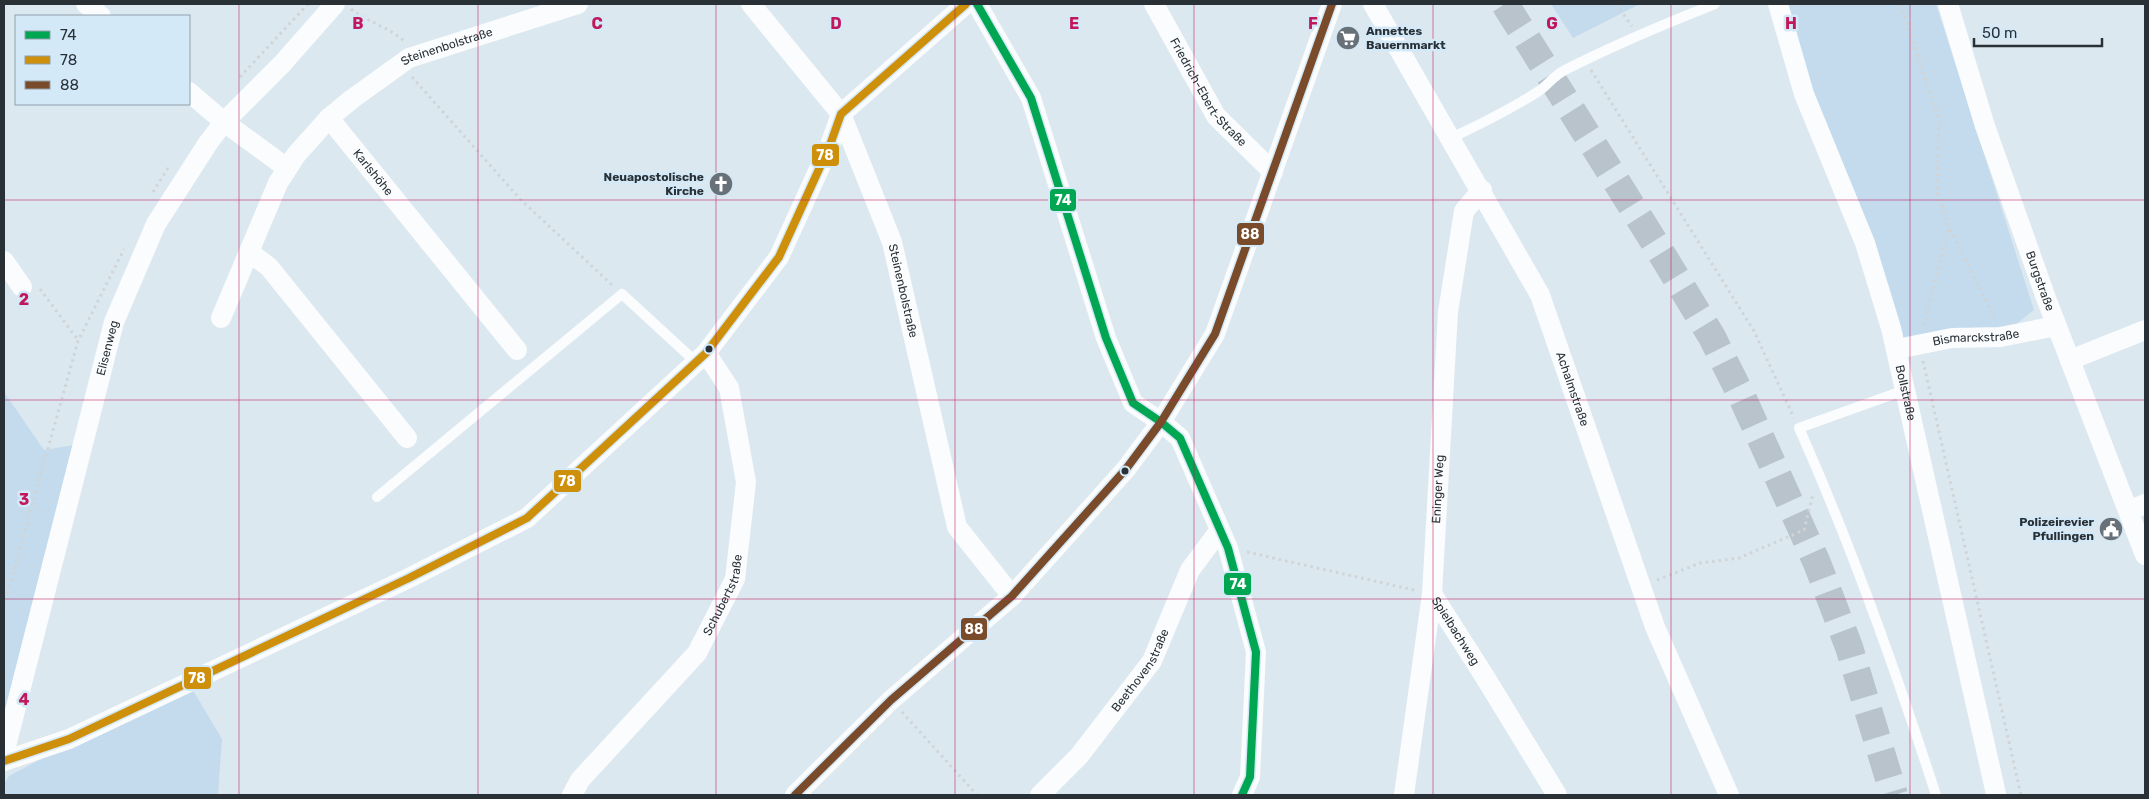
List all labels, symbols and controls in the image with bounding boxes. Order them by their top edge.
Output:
text: B [352,14,364,33]
text: C [591,14,603,33]
text: D [830,14,842,33]
text: E [1069,14,1079,33]
text: F [1308,14,1318,33]
text: G [1546,14,1558,33]
text: H [1785,14,1797,33]
legend [15,15,190,105]
scale bar [1974,15,2102,47]
place label: Annettes Bauernmarkt [1366,24,1446,52]
text: 50 m [1982,24,2017,42]
street label: Steinenbolstraße [398,25,495,69]
supermarket icon: Annettes Bauernmarkt [1335,25,1361,51]
text: 74 [60,26,77,44]
street label: Friedrich-Ebert-Straße [1167,35,1250,149]
text: 78 [60,51,77,69]
text: 88 [60,76,79,94]
line badge: 78 [811,143,840,167]
street label: Karlshöhe [350,146,396,199]
text: 78 [816,147,834,164]
place label: Neuapostolische Kirche [604,170,704,198]
church icon: Neuapostolische Kirche [708,171,734,197]
line badge: 74 [1049,188,1077,212]
text: 74 [1054,192,1072,209]
line badge: 88 [1236,222,1265,246]
text: 88 [1241,226,1259,243]
street label: Steinenbolstraße [886,243,921,339]
street label: Burgstraße [2023,249,2057,313]
text: 2 [19,290,29,309]
street label: Elisenweg [94,319,121,377]
street label: Bismarckstraße [1931,326,2021,349]
unlabelled marker [704,344,714,354]
street label: Achalmstraße [1553,350,1592,428]
street label: Bollstraße [1893,364,1919,422]
street label: Eninger Weg [1429,454,1447,524]
unlabelled marker [1120,466,1130,476]
line badge: 78 [553,469,582,493]
text: 78 [558,473,576,490]
text: 3 [19,490,29,509]
place label: Polizeirevier Pfullingen [2019,515,2095,543]
public building icon: Polizeirevier Pfullingen [2098,516,2124,542]
street label: Schubertstraße [700,553,745,638]
line badge: 74 [1223,572,1252,596]
text: 74 [1229,576,1247,593]
street label: Spielbachweg [1429,594,1483,668]
line badge: 88 [960,617,988,641]
text: 88 [965,621,983,638]
street label: Beethovenstraße [1109,626,1172,715]
line badge: 78 [183,666,212,690]
text: 78 [188,670,206,687]
text: 4 [19,690,30,709]

